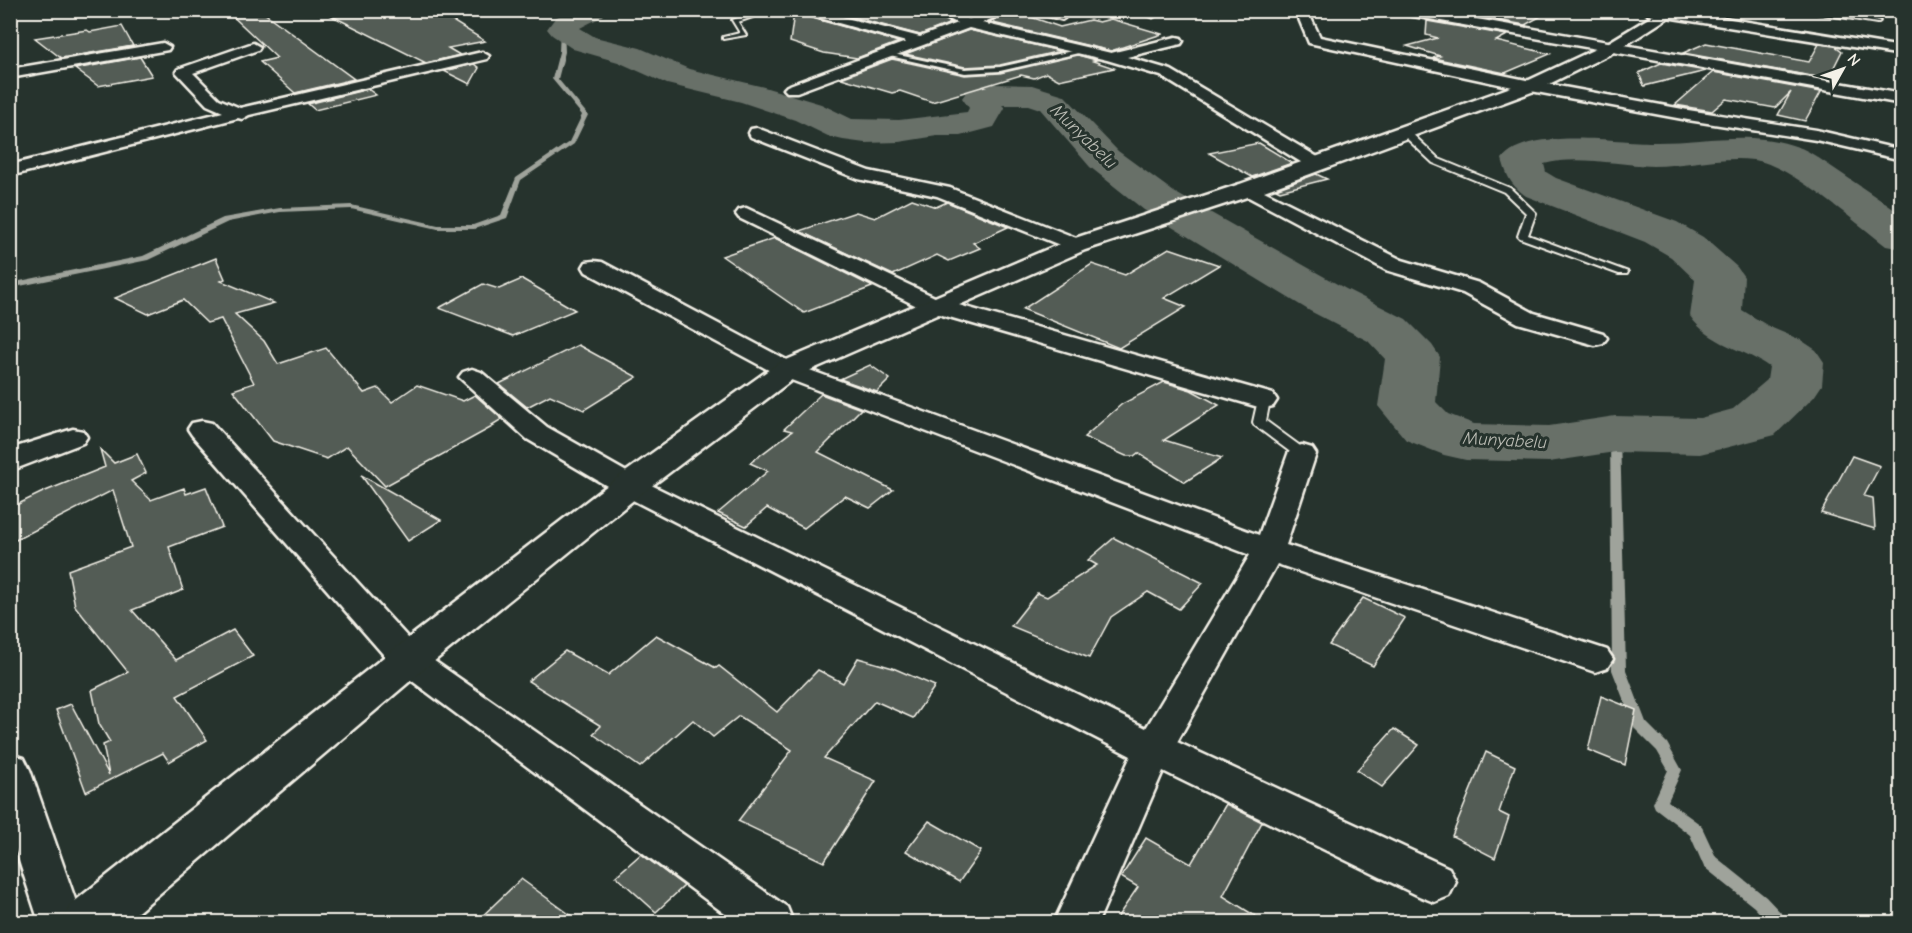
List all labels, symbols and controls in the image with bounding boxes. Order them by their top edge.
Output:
north arrow [1813,39,1873,99]
text: N [1843,50,1864,70]
water label: Munyabelu [1045,99,1121,173]
water label: Munyabelu [1462,428,1547,453]

